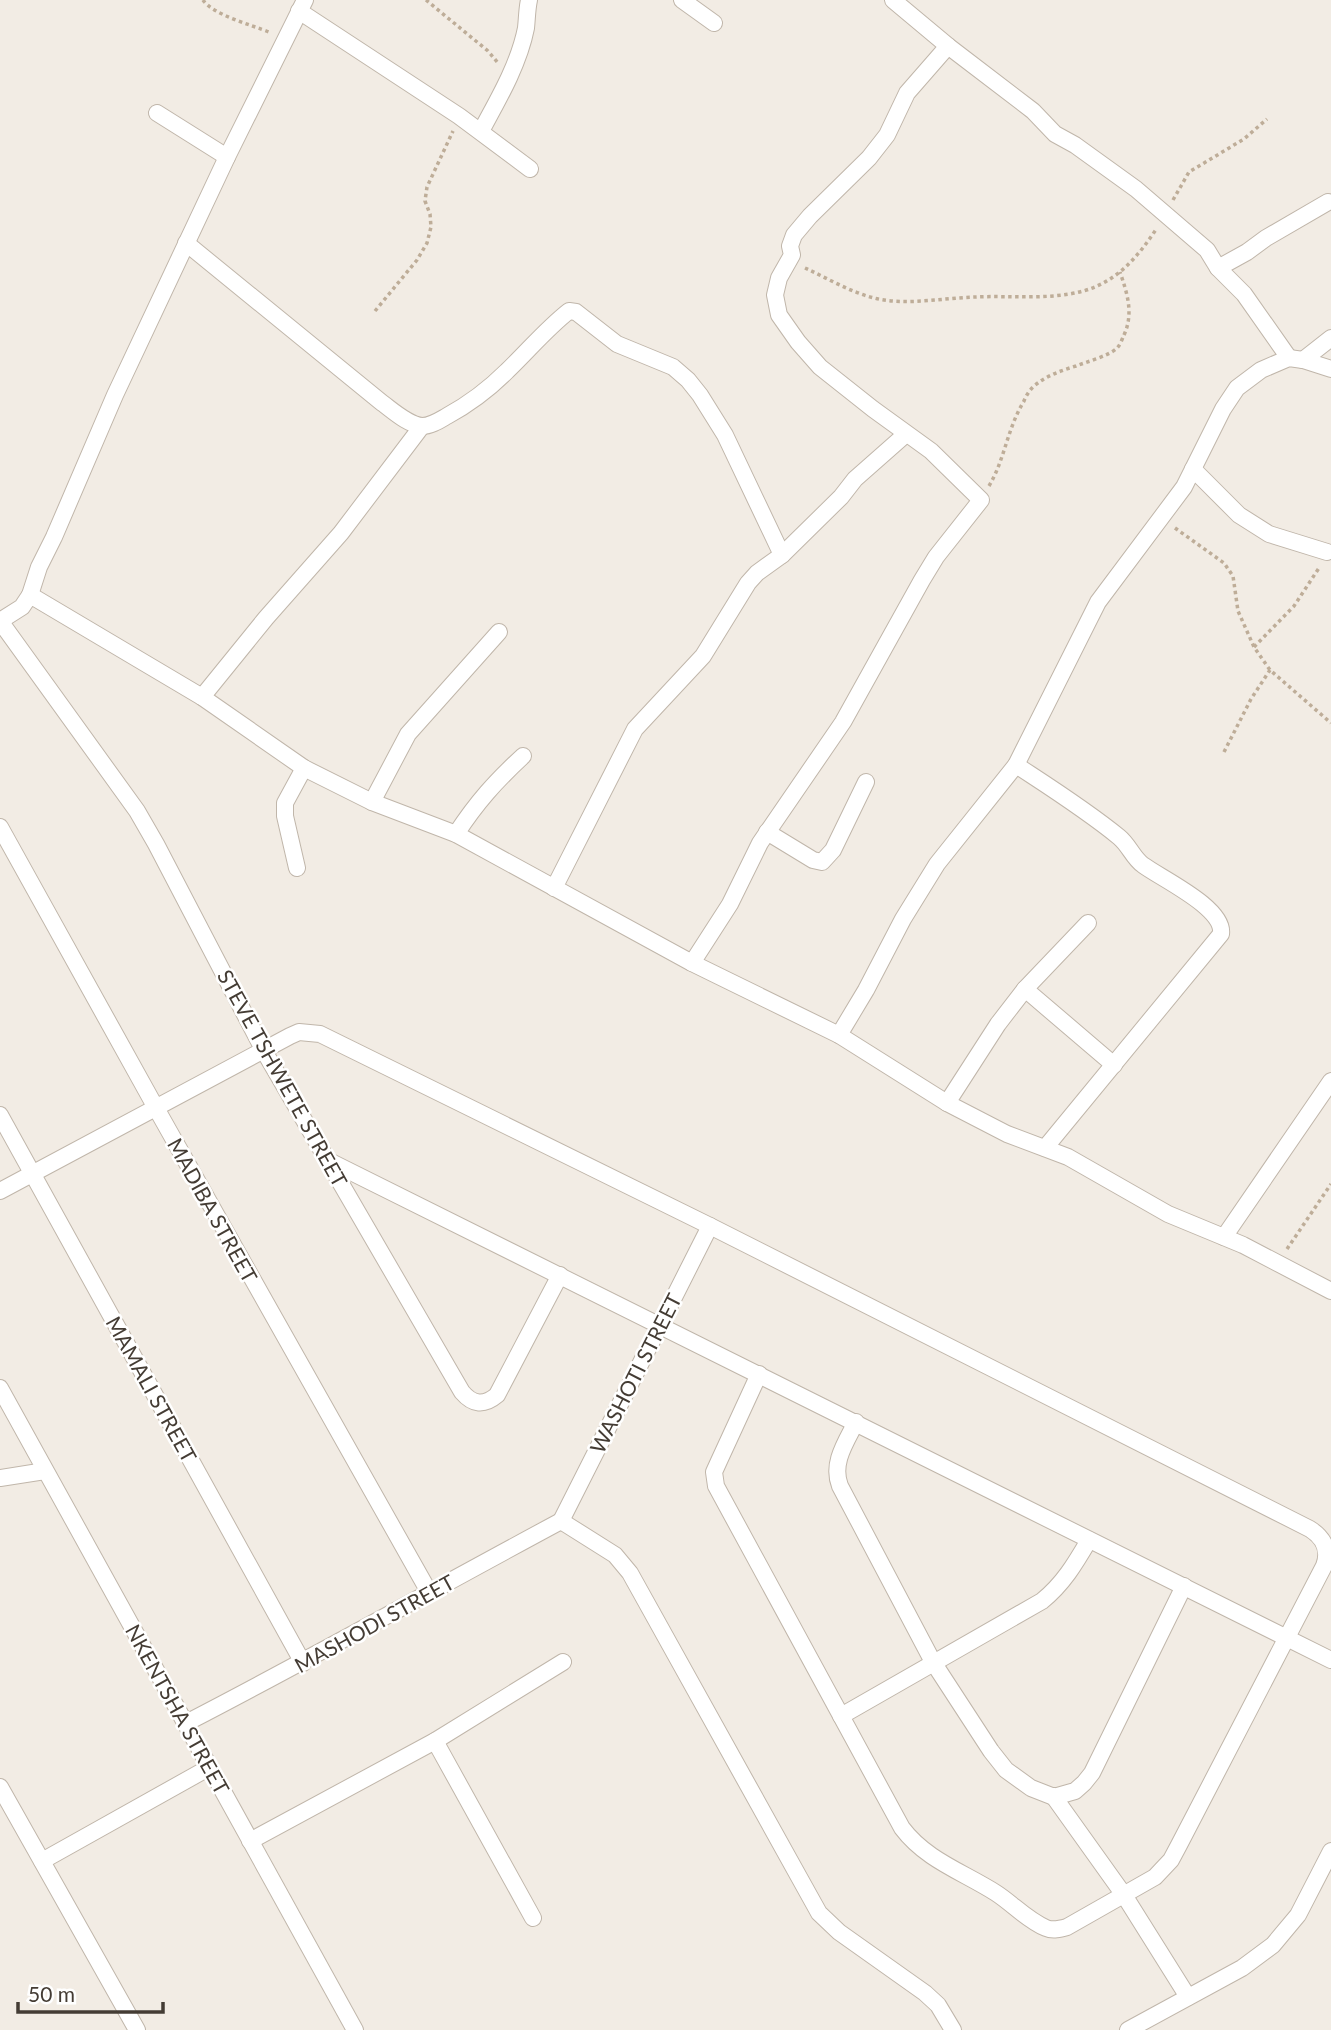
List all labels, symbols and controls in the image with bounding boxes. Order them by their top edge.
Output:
street label: STEVE TSHWETE STREET [213,965,353,1191]
street label: MADIBA STREET [163,1133,263,1287]
street label: WASHOTI STREET [584,1288,686,1457]
street label: MAMALI STREET [102,1312,203,1467]
street label: MASHODI STREET [290,1568,459,1677]
street label: NKENTSHA STREET [121,1620,235,1799]
scale bar [18,1970,163,2014]
text: 50 m [28,1981,75,2006]

